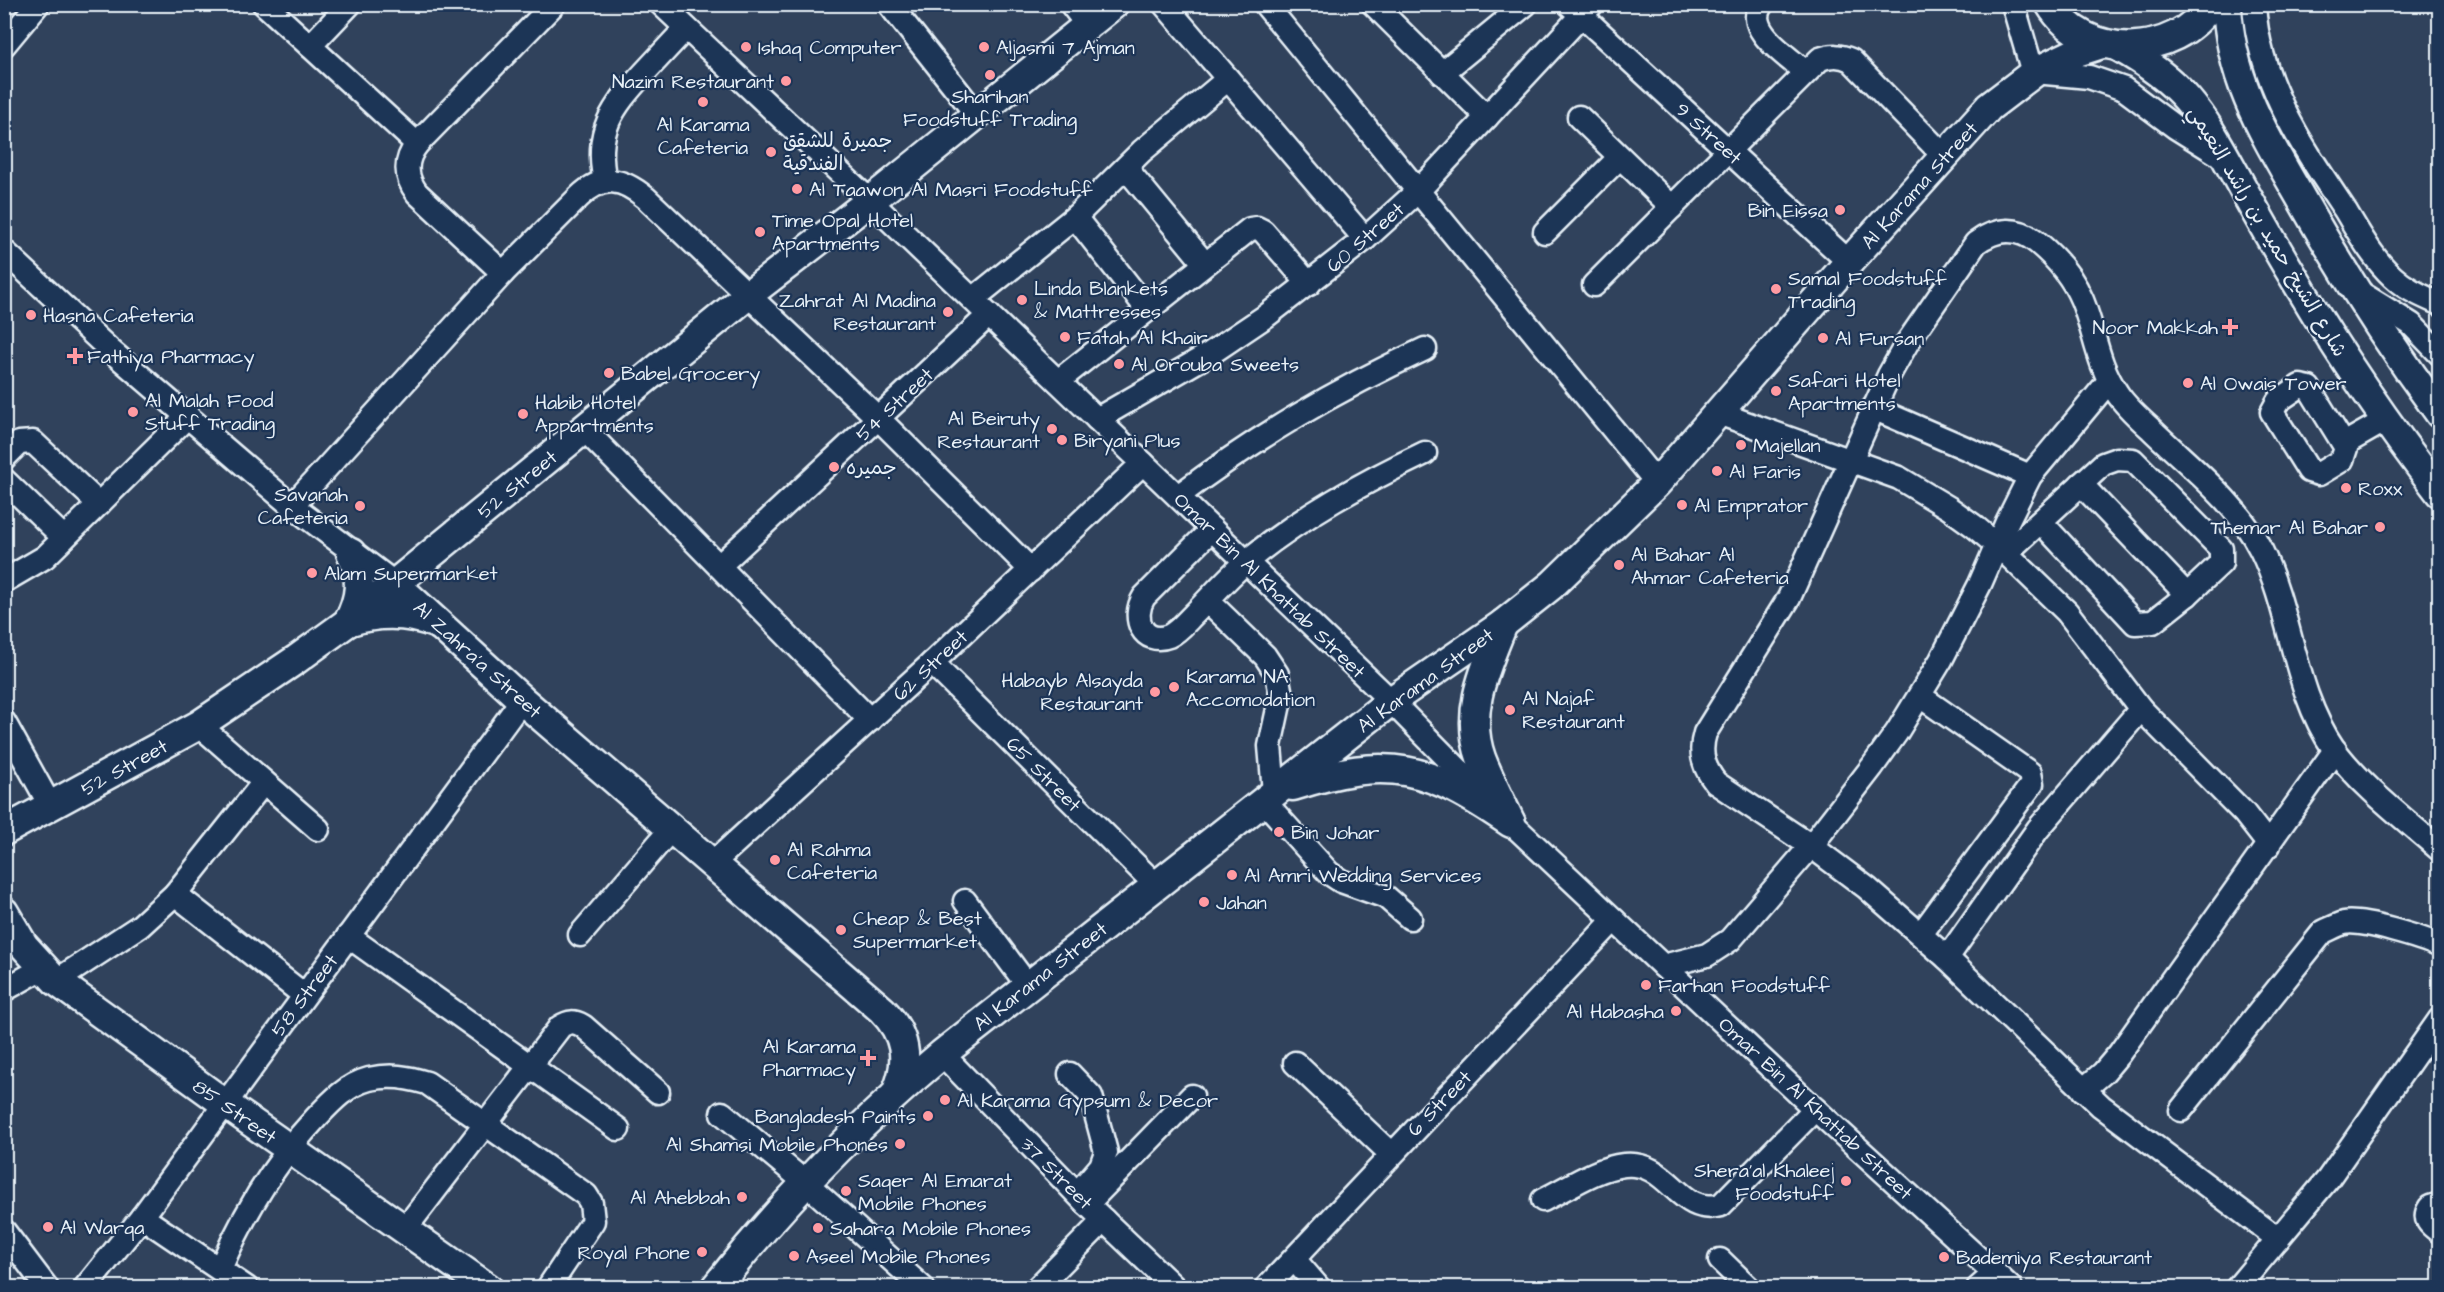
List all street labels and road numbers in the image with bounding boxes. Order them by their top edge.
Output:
street label: 9 Street [1669,96,1748,171]
street label: شارع الشيخ حميد بن راشد النعيمي [2178,101,2353,364]
street label: Al Karama Street [1855,116,1985,256]
street label: 60 Street [1321,196,1411,279]
street label: 54 Street [849,361,940,448]
street label: 52 Street [472,444,563,526]
street label: Omar Bin Al Khattab Street [1167,486,1371,685]
street label: Al Zahra'a Street [407,594,548,725]
street label: Al Karama Street [1351,622,1500,740]
street label: 62 Street [887,624,974,708]
street label: 65 Street [999,731,1087,819]
street label: 52 Street [76,733,173,803]
street label: Al Karama Street [968,916,1113,1038]
street label: 58 Street [264,949,345,1043]
street label: Omar Bin Al Khattab Street [1712,1011,1919,1207]
street label: 6 Street [1401,1064,1478,1143]
street label: 85 Street [187,1073,282,1151]
street label: 37 Street [1014,1131,1099,1216]

